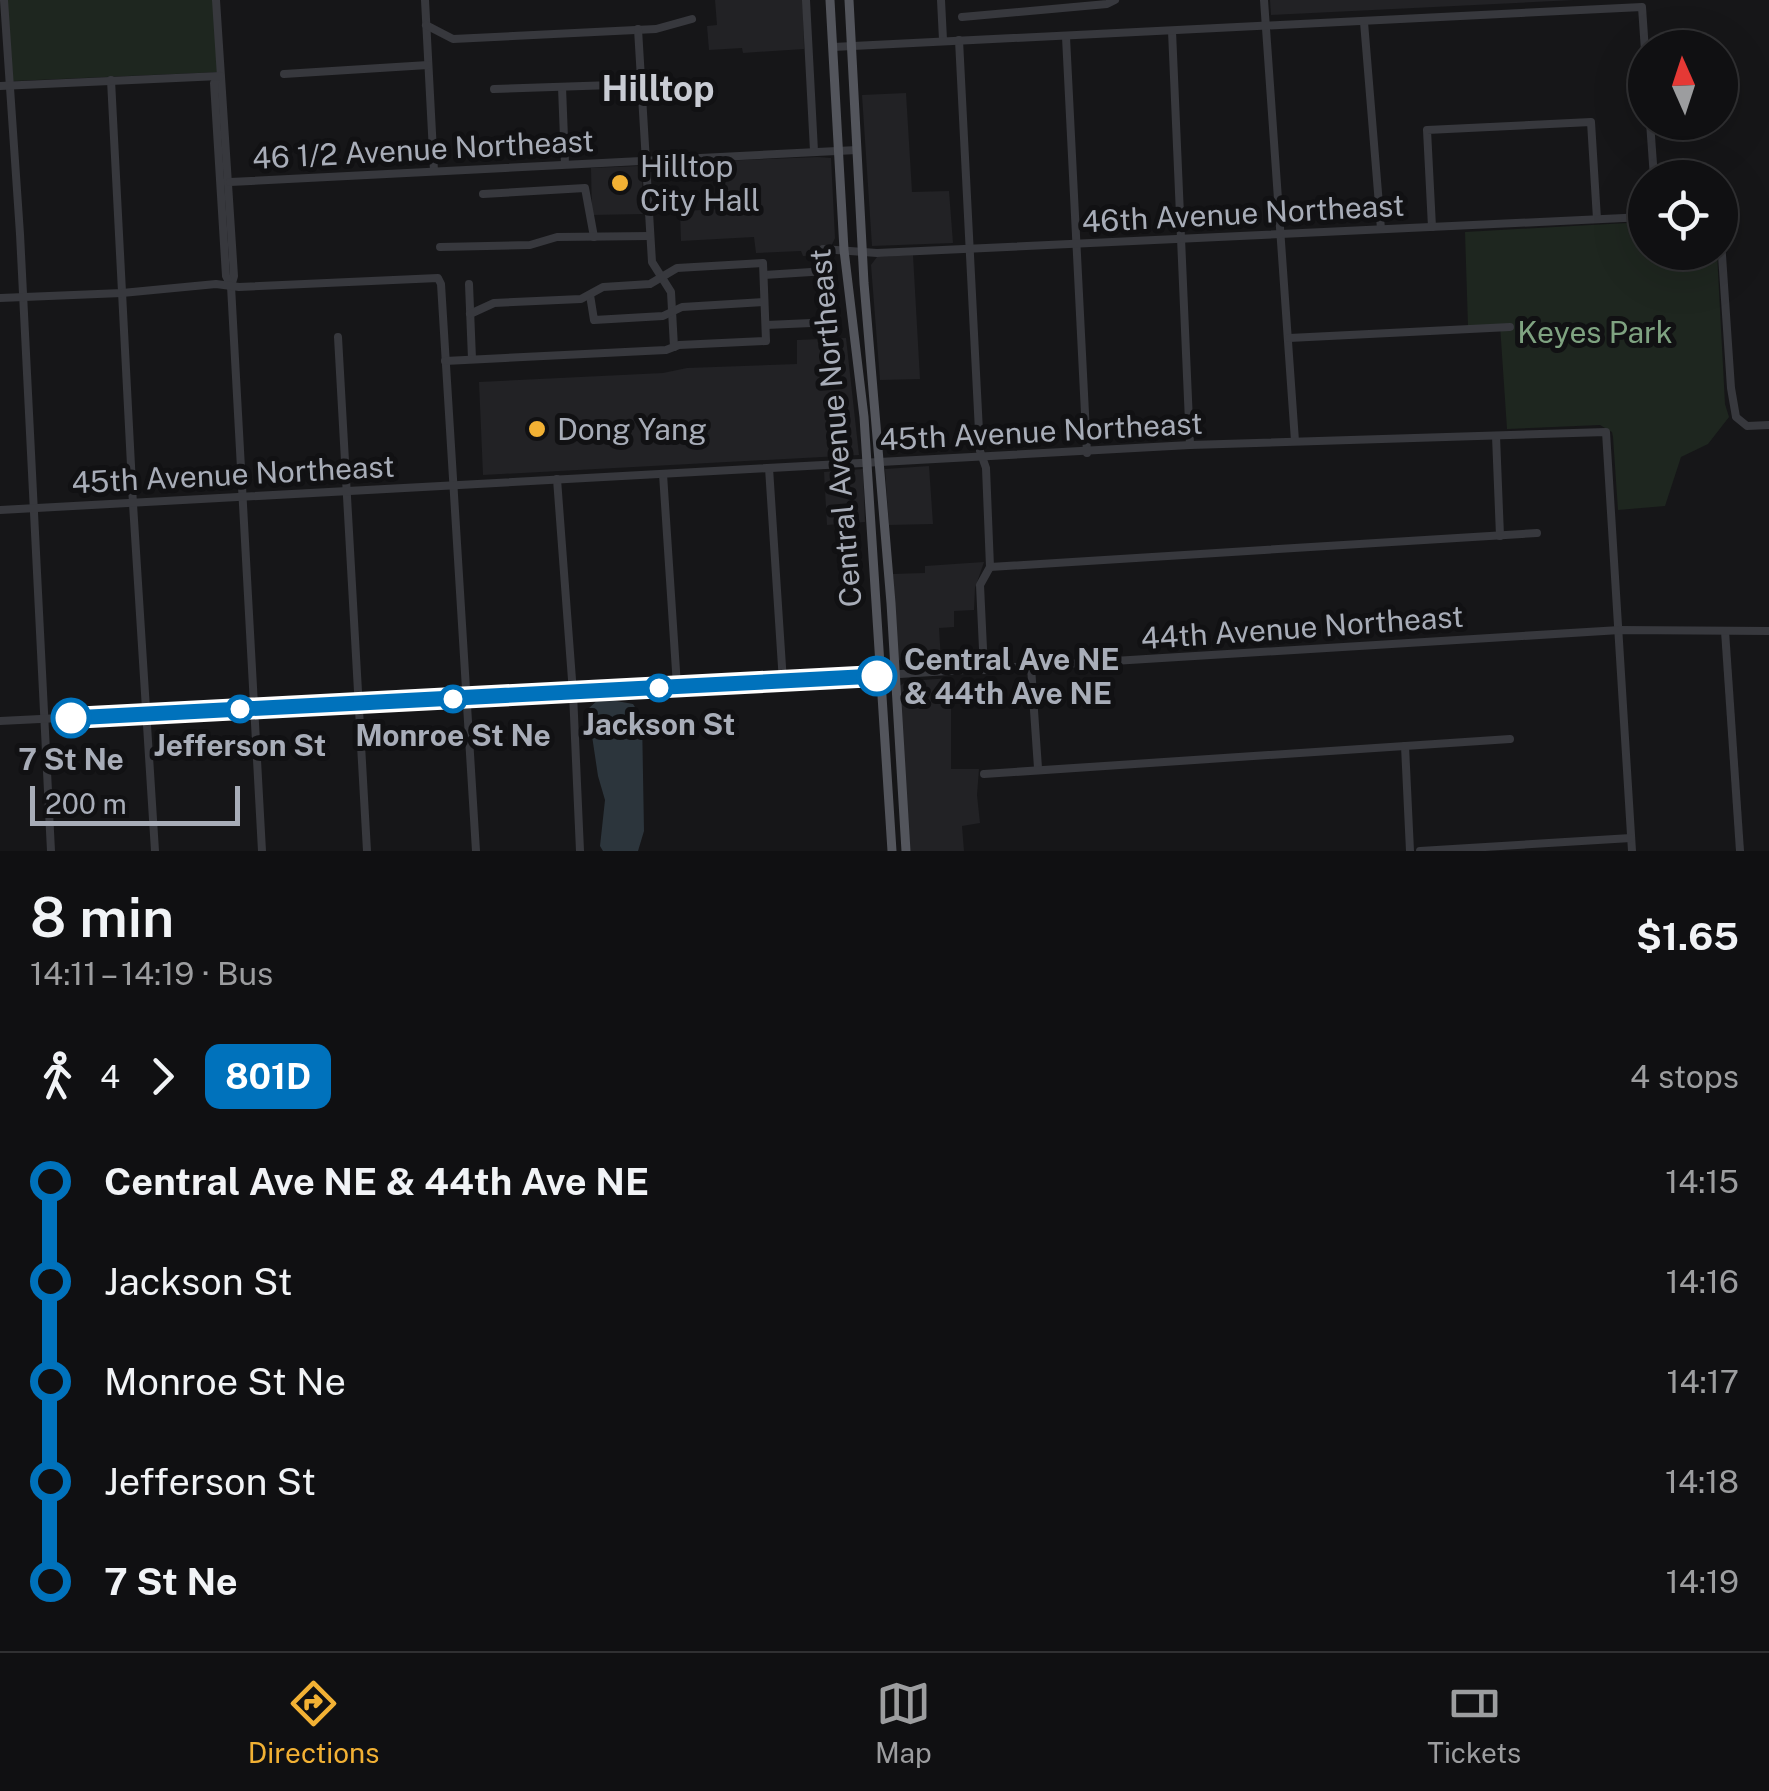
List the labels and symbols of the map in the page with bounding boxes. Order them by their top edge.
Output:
north arrow [1628,30,1738,140]
district label: Hilltop [601,68,715,109]
street label: 46 1/2 Avenue Northeast [251,122,595,176]
place label: Hilltop City Hall [640,148,760,218]
marker: Hilltop City Hall [609,172,631,194]
street label: 46th Avenue Northeast [1081,187,1405,239]
street label: Central Avenue Northeast [801,247,869,609]
park label: Keyes Park [1517,314,1673,350]
street label: 45th Avenue Northeast [878,405,1204,457]
place label: Dong Yang [557,411,707,447]
marker: Dong Yang [526,418,548,440]
street label: 45th Avenue Northeast [70,448,396,500]
street label: 44th Avenue Northeast [1139,598,1465,656]
place label: Central Ave NE & 44th Ave NE [904,641,1120,711]
marker: Central Ave NE & 44th Ave NE [858,657,896,695]
marker: Jackson St [646,675,672,701]
marker: Monroe St Ne [440,686,466,712]
marker: Jefferson St [227,696,253,722]
marker: 7 St Ne [52,699,90,737]
place label: Jackson St [583,706,735,742]
place label: Monroe St Ne [355,717,551,753]
place label: Jefferson St [154,727,326,763]
place label: 7 St Ne [18,741,124,777]
scale bar [30,781,240,826]

